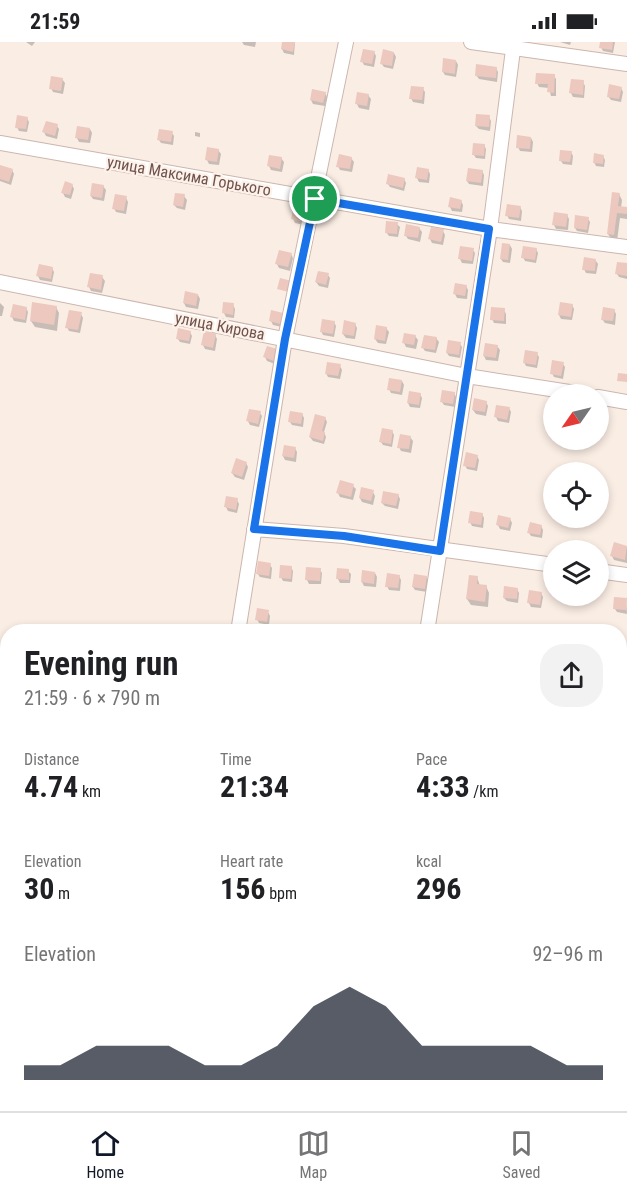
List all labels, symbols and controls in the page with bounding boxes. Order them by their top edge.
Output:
text: 21:59 [30,9,81,34]
street label: улица Максима Горького [106,152,272,200]
pin [289,173,340,224]
icon: arrive [298,182,331,215]
street label: улица Кирова [174,308,266,344]
north arrow [543,384,609,450]
map controls [543,384,609,606]
button: locate [543,462,609,528]
button: layers [543,540,609,606]
text: Evening run [24,644,179,683]
button: share [540,644,603,707]
text: 21:59 · 6 × 790 m [24,686,160,710]
text: Distance [24,750,79,769]
text: Time [220,750,252,769]
text: Pace [416,750,447,769]
text: 4.74 [24,769,78,804]
text: 21:34 [220,769,289,804]
text: 4:33 [416,769,470,804]
text: km [78,782,101,801]
text: /km [470,782,499,801]
text: Elevation [24,852,82,871]
text: Heart rate [220,852,283,871]
text: kcal [416,852,442,871]
text: 30 [24,871,54,906]
text: 156 [220,871,265,906]
text: 296 [416,871,461,906]
text: m [54,884,70,903]
text: bpm [265,884,297,903]
text: Elevation [24,942,96,966]
text: 92–96 m [532,942,603,966]
tab: Home [86,1127,124,1182]
tab: Map [297,1127,330,1182]
tab: Saved [503,1127,541,1182]

